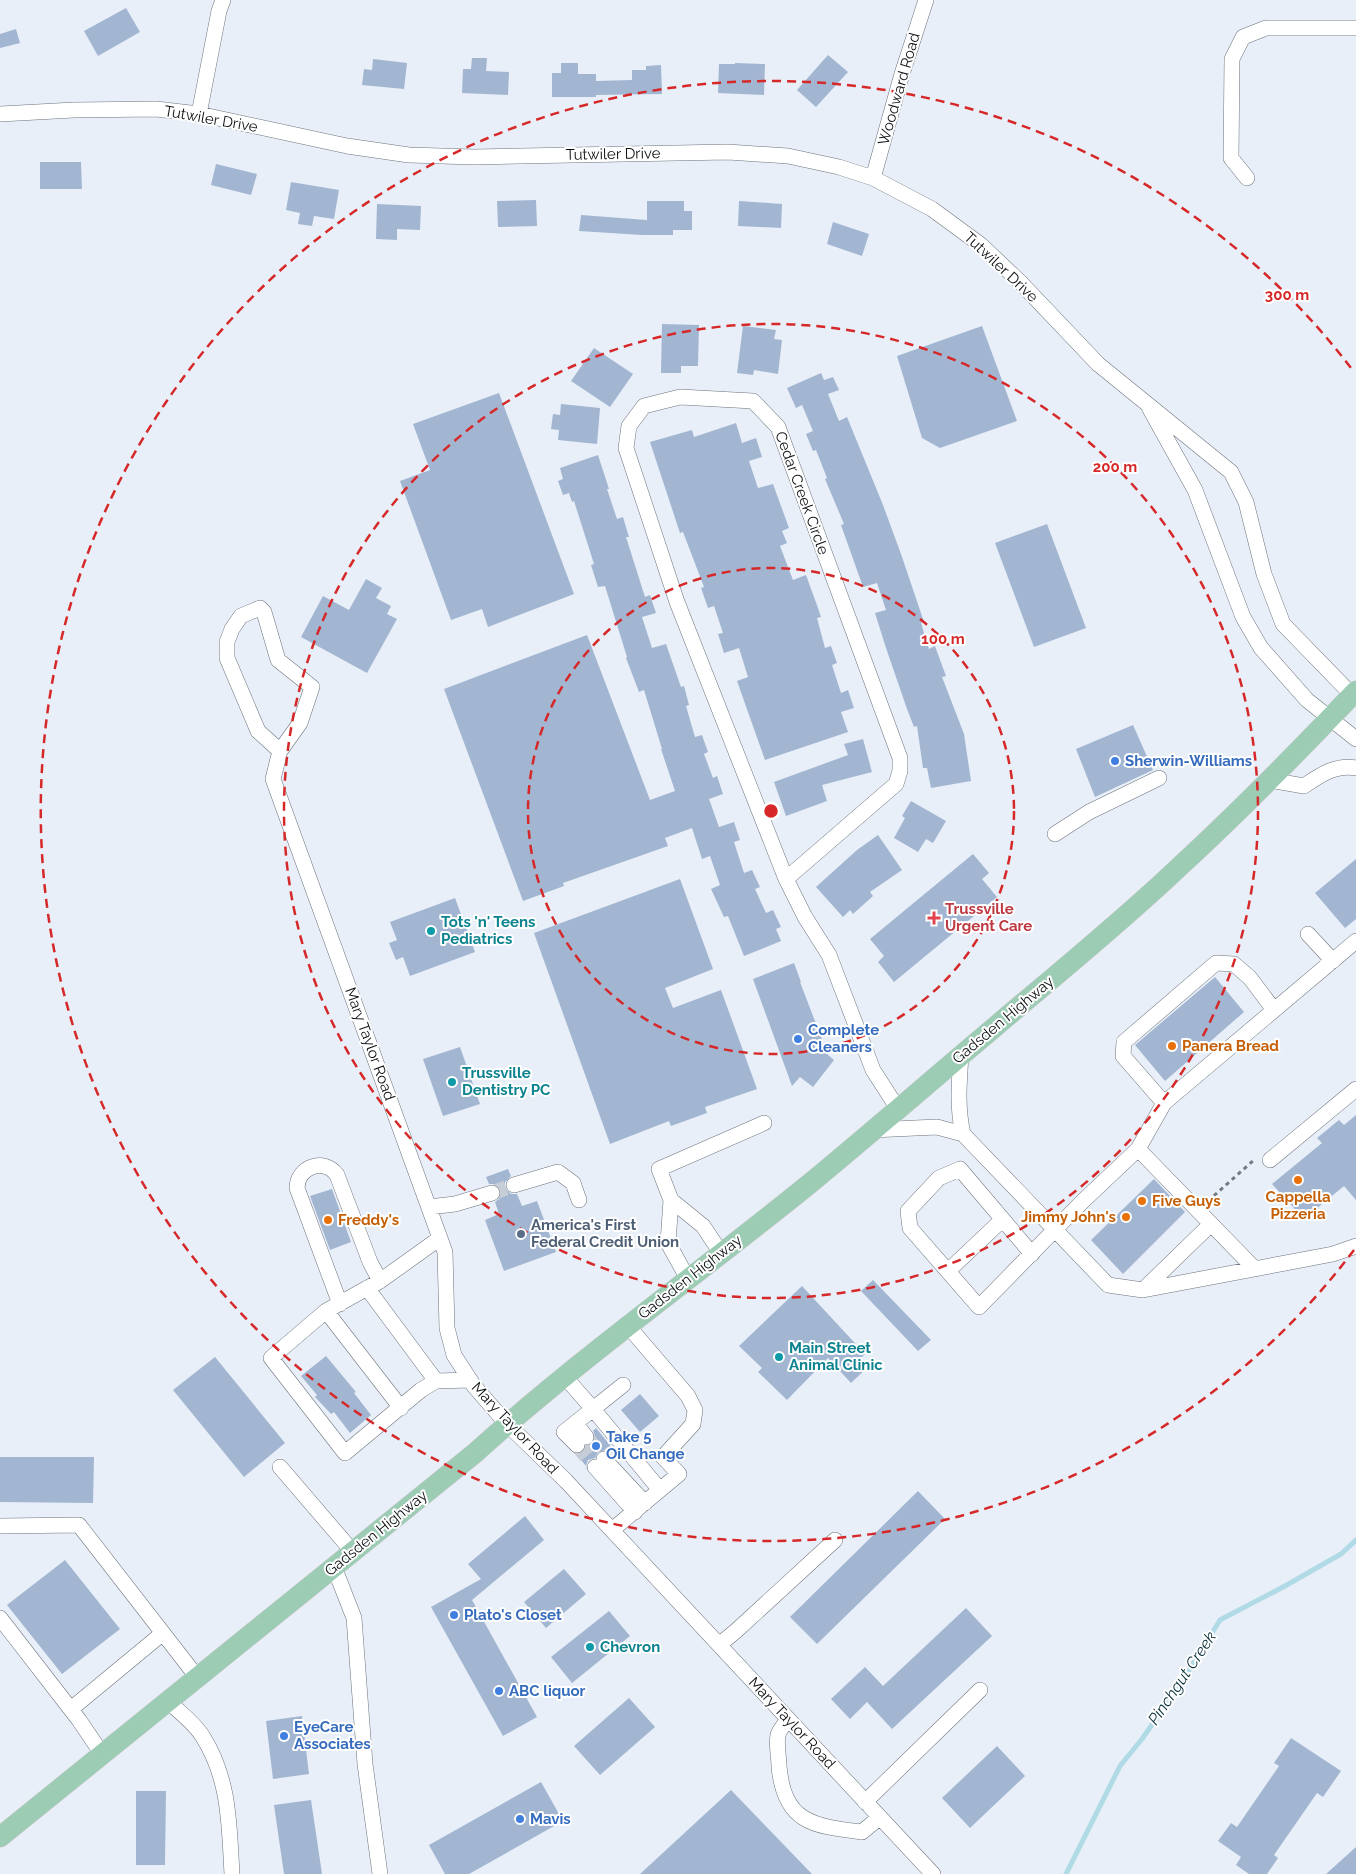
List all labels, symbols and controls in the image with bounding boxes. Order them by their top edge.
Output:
street label: Woodward Road [874,31,924,147]
street label: Tutwiler Drive [163,102,259,136]
street label: Tutwiler Drive [565,144,661,164]
street label: Tutwiler Drive [960,228,1042,306]
text: 300 m [1265,286,1309,304]
street label: Cedar Creek Circle [771,429,833,557]
text: 200 m [1093,458,1137,476]
text: 100 m [921,630,965,648]
place label: Sherwin-Williams [1125,752,1252,770]
marker: Sherwin-Williams [1109,755,1121,767]
centre of rings [762,802,780,820]
place label: Trussville Urgent Care [945,900,1032,935]
marker: Trussville Urgent Care [927,911,941,925]
place label: Tots 'n' Teens Pediatrics [441,913,535,948]
marker: Tots 'n' Teens Pediatrics [425,925,437,937]
street label: Gadsden Highway [949,972,1057,1068]
street label: Mary Taylor Road [341,985,399,1103]
place label: Complete Cleaners [808,1021,879,1056]
marker: Complete Cleaners [792,1033,804,1045]
place label: Panera Bread [1182,1037,1279,1055]
marker: Panera Bread [1166,1040,1178,1052]
place label: Trussville Dentistry PC [462,1064,550,1099]
marker: Trussville Dentistry PC [446,1076,458,1088]
marker: Cappella Pizzeria [1292,1174,1304,1186]
place label: Cappella Pizzeria [1265,1188,1331,1223]
place label: Five Guys [1152,1192,1221,1210]
marker: Five Guys [1136,1195,1148,1207]
place label: Jimmy John's [1021,1208,1116,1226]
place label: Freddy's [338,1211,399,1229]
marker: Jimmy John's [1120,1211,1132,1223]
marker: Freddy's [322,1214,334,1226]
place label: America's First Federal Credit Union [531,1216,679,1251]
marker: America's First Federal Credit Union [515,1228,527,1240]
street label: Gadsden Highway [635,1231,745,1323]
place label: Main Street Animal Clinic [789,1339,883,1374]
marker: Main Street Animal Clinic [773,1351,785,1363]
street label: Mary Taylor Road [468,1378,562,1478]
place label: Take 5 Oil Change [606,1428,685,1463]
marker: Take 5 Oil Change [590,1440,602,1452]
street label: Gadsden Highway [321,1486,431,1580]
place label: Plato's Closet [464,1606,562,1624]
marker: Plato's Closet [448,1609,460,1621]
water label: Pinchgut Creek [1144,1627,1220,1728]
place label: Chevron [600,1638,660,1656]
marker: Chevron [584,1641,596,1653]
street label: Mary Taylor Road [745,1673,839,1773]
place label: ABC liquor [509,1682,586,1700]
marker: ABC liquor [493,1685,505,1697]
place label: EyeCare Associates [294,1718,371,1753]
marker: EyeCare Associates [278,1730,290,1742]
place label: Mavis [530,1810,571,1828]
marker: Mavis [514,1813,526,1825]

